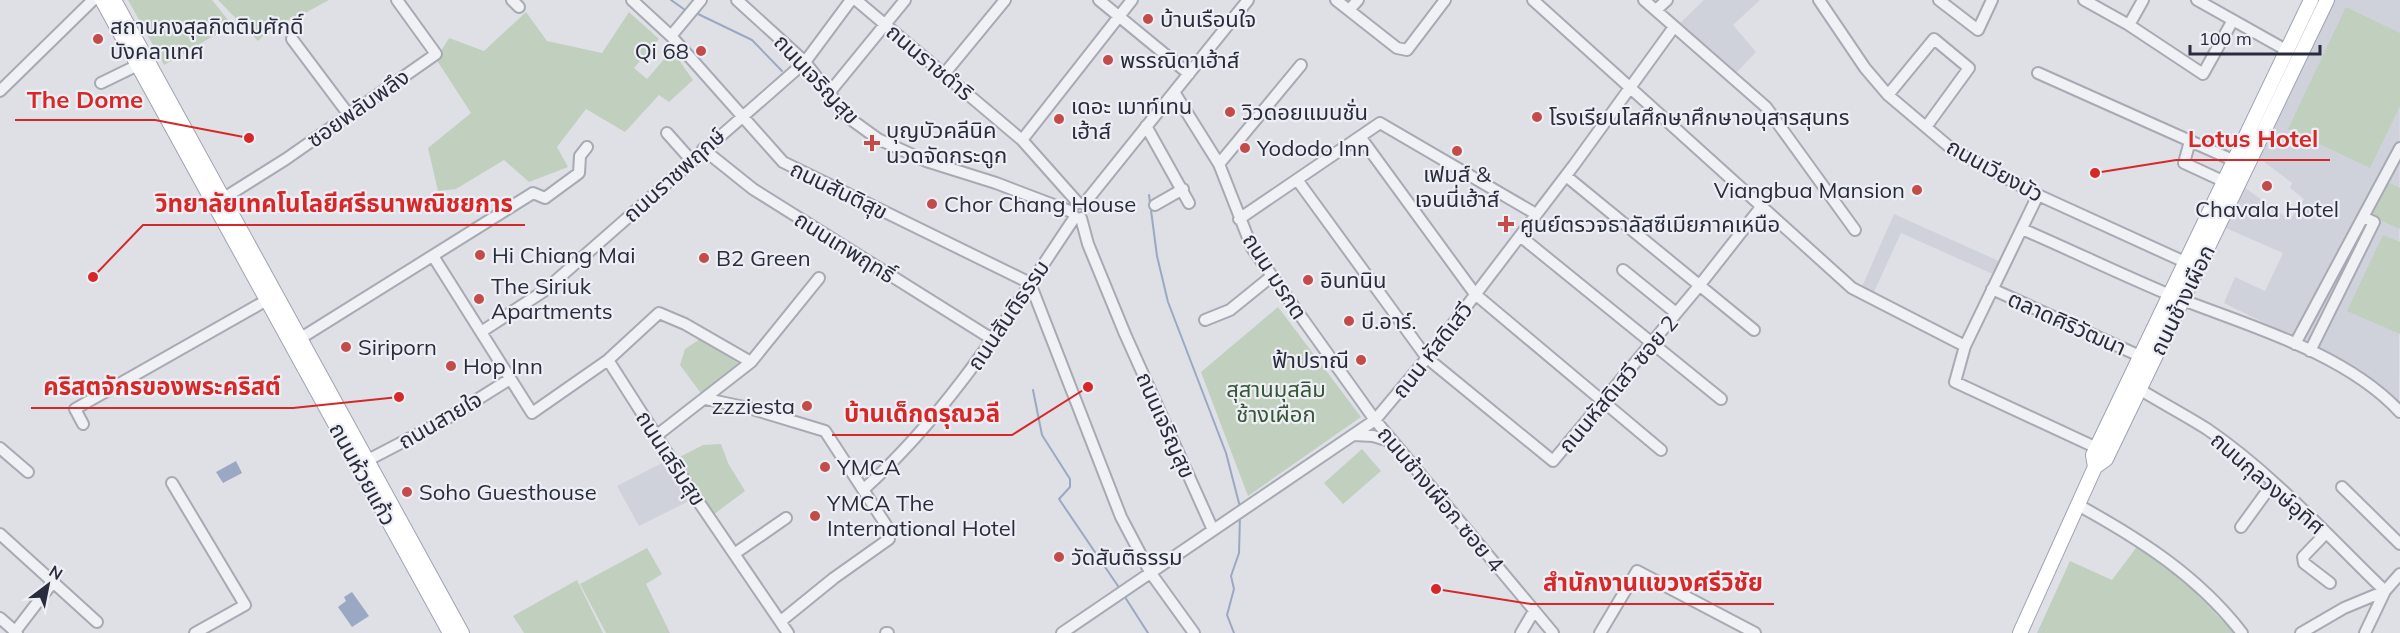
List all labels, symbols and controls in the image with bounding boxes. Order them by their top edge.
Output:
place label: บ้านเรือนใจ [1160,5,1256,33]
place label: สถานกงสุลกิตติมศักดิ์ บังคลาเทศ [110,12,304,65]
marker: บ้านเรือนใจ [1141,12,1155,26]
street label: ถนนราชดำริ [881,17,979,107]
scale bar [2190,18,2320,56]
text: 100 m [2199,27,2252,50]
street label: ถนนเจริญสุข [768,28,866,130]
marker: สถานกงสุลกิตติมศักดิ์ บังคลาเทศ [91,32,105,46]
place label: Qi 68 [635,37,689,65]
marker: Qi 68 [694,44,708,58]
place label: พรรณิดาเฮ้าส์ [1120,46,1240,74]
marker: พรรณิดาเฮ้าส์ [1101,53,1115,67]
street label: ซอยพลับพลึง [301,62,415,154]
callout: The Dome [15,78,155,120]
text: The Dome [27,84,143,114]
place label: เดอะ เมาท์เทน เฮ้าส์ [1071,92,1192,145]
place label: วิวดอยแมนชั่น [1241,98,1368,126]
place label: โรงเรียนโสศึกษาศึกษาอนุสารสุนทร [1549,103,1849,131]
marker: วิวดอยแมนชั่น [1223,105,1237,119]
marker: โรงเรียนโสศึกษาศึกษาอนุสารสุนทร [1530,110,1544,124]
marker: เดอะ เมาท์เทน เฮ้าส์ [1052,112,1066,126]
place label: บุญบัวคลีนิค นวดจัดกระดูก [886,116,1007,169]
callout: Lotus Hotel [2176,118,2330,160]
street label: ถนนราชพฤกษ์ [617,122,731,228]
text: Lotus Hotel [2188,123,2318,153]
street label: ถนนเวียงบัว [1942,132,2048,208]
marker: บุญบัวคลีนิค นวดจัดกระดูก [863,134,881,152]
place label: Yododo Inn [1256,134,1370,162]
marker: Yododo Inn [1238,141,1252,155]
marker: เฟมส์ & เจนนี่เฮ้าส์ [1450,144,1464,158]
street label: ถนนสันติสุข [786,154,892,226]
place label: เฟมส์ & เจนนี่เฮ้าส์ [1415,160,1499,213]
place label: Viangbua Mansion [1714,176,1905,204]
marker: Chavala Hotel [2260,179,2274,193]
callout: วิทยาลัยเทคโนโลยีศรีธนาพณิชยการ [143,183,525,225]
marker: Viangbua Mansion [1910,183,1924,197]
text: วิทยาลัยเทคโนโลยีศรีธนาพณิชยการ [155,188,513,218]
place label: Chor Chang House [944,190,1136,218]
place label: Chavala Hotel [2195,195,2339,223]
marker: Chor Chang House [925,197,939,211]
street label: ถนนเทพฤทธิ์ [789,205,901,289]
place label: ศูนย์ตรวจธาลัสซีเมียภาคเหนือ [1520,210,1780,238]
marker: ศูนย์ตรวจธาลัสซีเมียภาคเหนือ [1497,215,1515,233]
street label: ถนน มรกต [1237,228,1313,324]
street label: ถนนช้างเผือก [2143,240,2221,360]
place label: Hi Chiang Mai [492,241,635,269]
place label: B2 Green [716,244,811,272]
marker: Hi Chiang Mai [473,248,487,262]
marker: B2 Green [697,251,711,265]
street label: ถนนสันติธรรม [961,254,1055,376]
place label: อินทนิน [1320,266,1386,294]
place label: The Siriuk Apartments [491,272,613,325]
marker: อินทนิน [1301,273,1315,287]
street label: ตลาดศิริวัฒนา [2003,284,2131,362]
marker: The Siriuk Apartments [472,292,486,306]
street label: ถนน หัสดิเสวี [1386,296,1478,404]
place label: บี.อาร์. [1361,307,1417,335]
street label: ถนนหัสดิเสวี ซอย 2 [1552,309,1684,459]
marker: บี.อาร์. [1342,314,1356,328]
place label: Siriporn [358,333,437,361]
marker: Siriporn [339,340,353,354]
place label: ฟ้าปราณี [1272,346,1349,374]
place label: Hop Inn [463,352,543,380]
marker: ฟ้าปราณี [1354,353,1368,367]
marker: Hop Inn [444,359,458,373]
callout: คริสตจักรของพระคริสต์ [31,366,293,408]
street label: ถนนเจริญสุข [1130,368,1202,482]
text: คริสตจักรของพระคริสต์ [43,371,281,401]
park label: สุสานมุสลิม ช้างเผือก [1226,375,1326,428]
street label: ถนนสายใจ [393,385,487,455]
place label: zzziesta [712,392,795,420]
callout: บ้านเด็กดรุณวลี [832,393,1012,435]
text: บ้านเด็กดรุณวลี [844,398,1000,429]
marker: zzziesta [800,399,814,413]
street label: ถนนเสริมสุข [630,405,712,511]
street label: ถนนห้วยแก้ว [323,418,403,530]
street label: ถนนช้างเผือก ซอย 4 [1372,420,1510,578]
street label: ถนนกุลวงษ์อุทิศ [2205,426,2331,540]
place label: YMCA [836,453,900,481]
marker: YMCA [818,460,832,474]
place label: Soho Guesthouse [419,478,597,506]
marker: Soho Guesthouse [400,485,414,499]
place label: YMCA The International Hotel [826,489,1016,542]
marker: YMCA The International Hotel [808,509,822,523]
place label: วัดสันติธรรม [1071,543,1182,571]
marker: วัดสันติธรรม [1052,550,1066,564]
north arrow [18,555,78,615]
text: N [46,561,66,584]
callout: สำนักงานแขวงศรีวิชัย [1531,562,1774,604]
text: สำนักงานแขวงศรีวิชัย [1543,567,1763,597]

